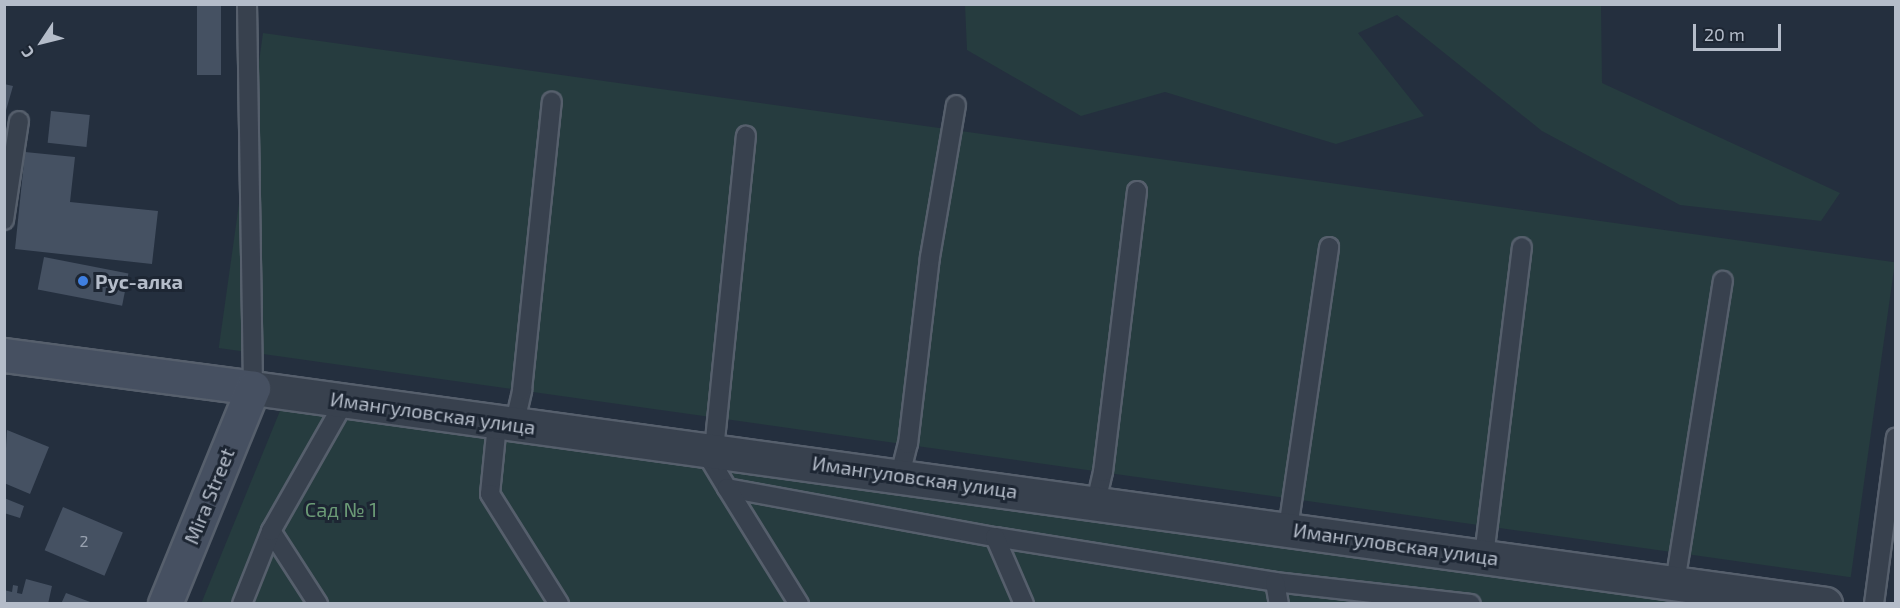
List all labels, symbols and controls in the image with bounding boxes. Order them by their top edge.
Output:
north arrow [12,12,72,72]
scale bar [1696,12,1784,50]
text: 20 m [1704,23,1745,45]
text: С [16,43,37,62]
place label: Рус-алка [95,269,183,293]
marker: Рус-алка [76,274,90,288]
street label: Имангуловская улица [329,387,537,439]
street label: Mira Street [179,444,239,548]
street label: Имангуловская улица [811,451,1019,503]
park label: Сад № 1 [305,497,377,521]
street label: Имангуловская улица [1292,518,1500,570]
house number: 2 [80,531,88,551]

